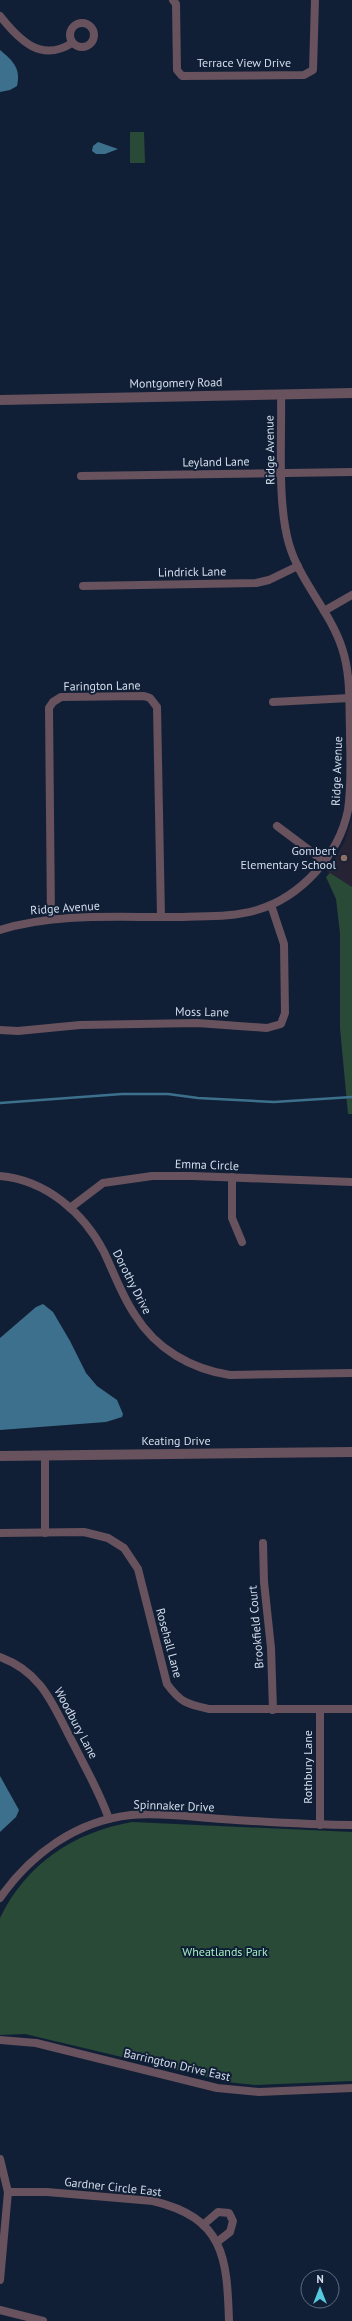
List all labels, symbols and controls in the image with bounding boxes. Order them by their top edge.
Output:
street label: Terrace View Drive [197,55,291,70]
street label: Montgomery Road [129,374,223,391]
street label: Ridge Avenue [261,415,278,485]
street label: Leyland Lane [182,453,250,470]
street label: Lindrick Lane [158,563,226,580]
street label: Farington Lane [63,677,141,694]
street label: Ridge Avenue [328,736,345,806]
place label: Gombert Elementary School [240,843,336,872]
marker: Gombert Elementary School [339,853,349,863]
street label: Ridge Avenue [30,898,100,917]
street label: Moss Lane [175,1004,229,1019]
street label: Emma Circle [175,1156,239,1173]
street label: Dorothy Drive [110,1247,155,1317]
street label: Keating Drive [141,1433,211,1448]
street label: Brookfield Court [244,1585,267,1669]
street label: Rosehall Lane [153,1606,186,1679]
street label: Woodbury Lane [51,1684,102,1761]
street label: Rothbury Lane [300,1730,315,1804]
street label: Spinnaker Drive [133,1797,215,1814]
park label: Wheatlands Park [182,1944,268,1959]
street label: Barrington Drive East [122,2045,232,2084]
street label: Gardner Circle East [64,2174,162,2199]
north arrow [300,2269,340,2309]
text: N [316,2272,324,2286]

